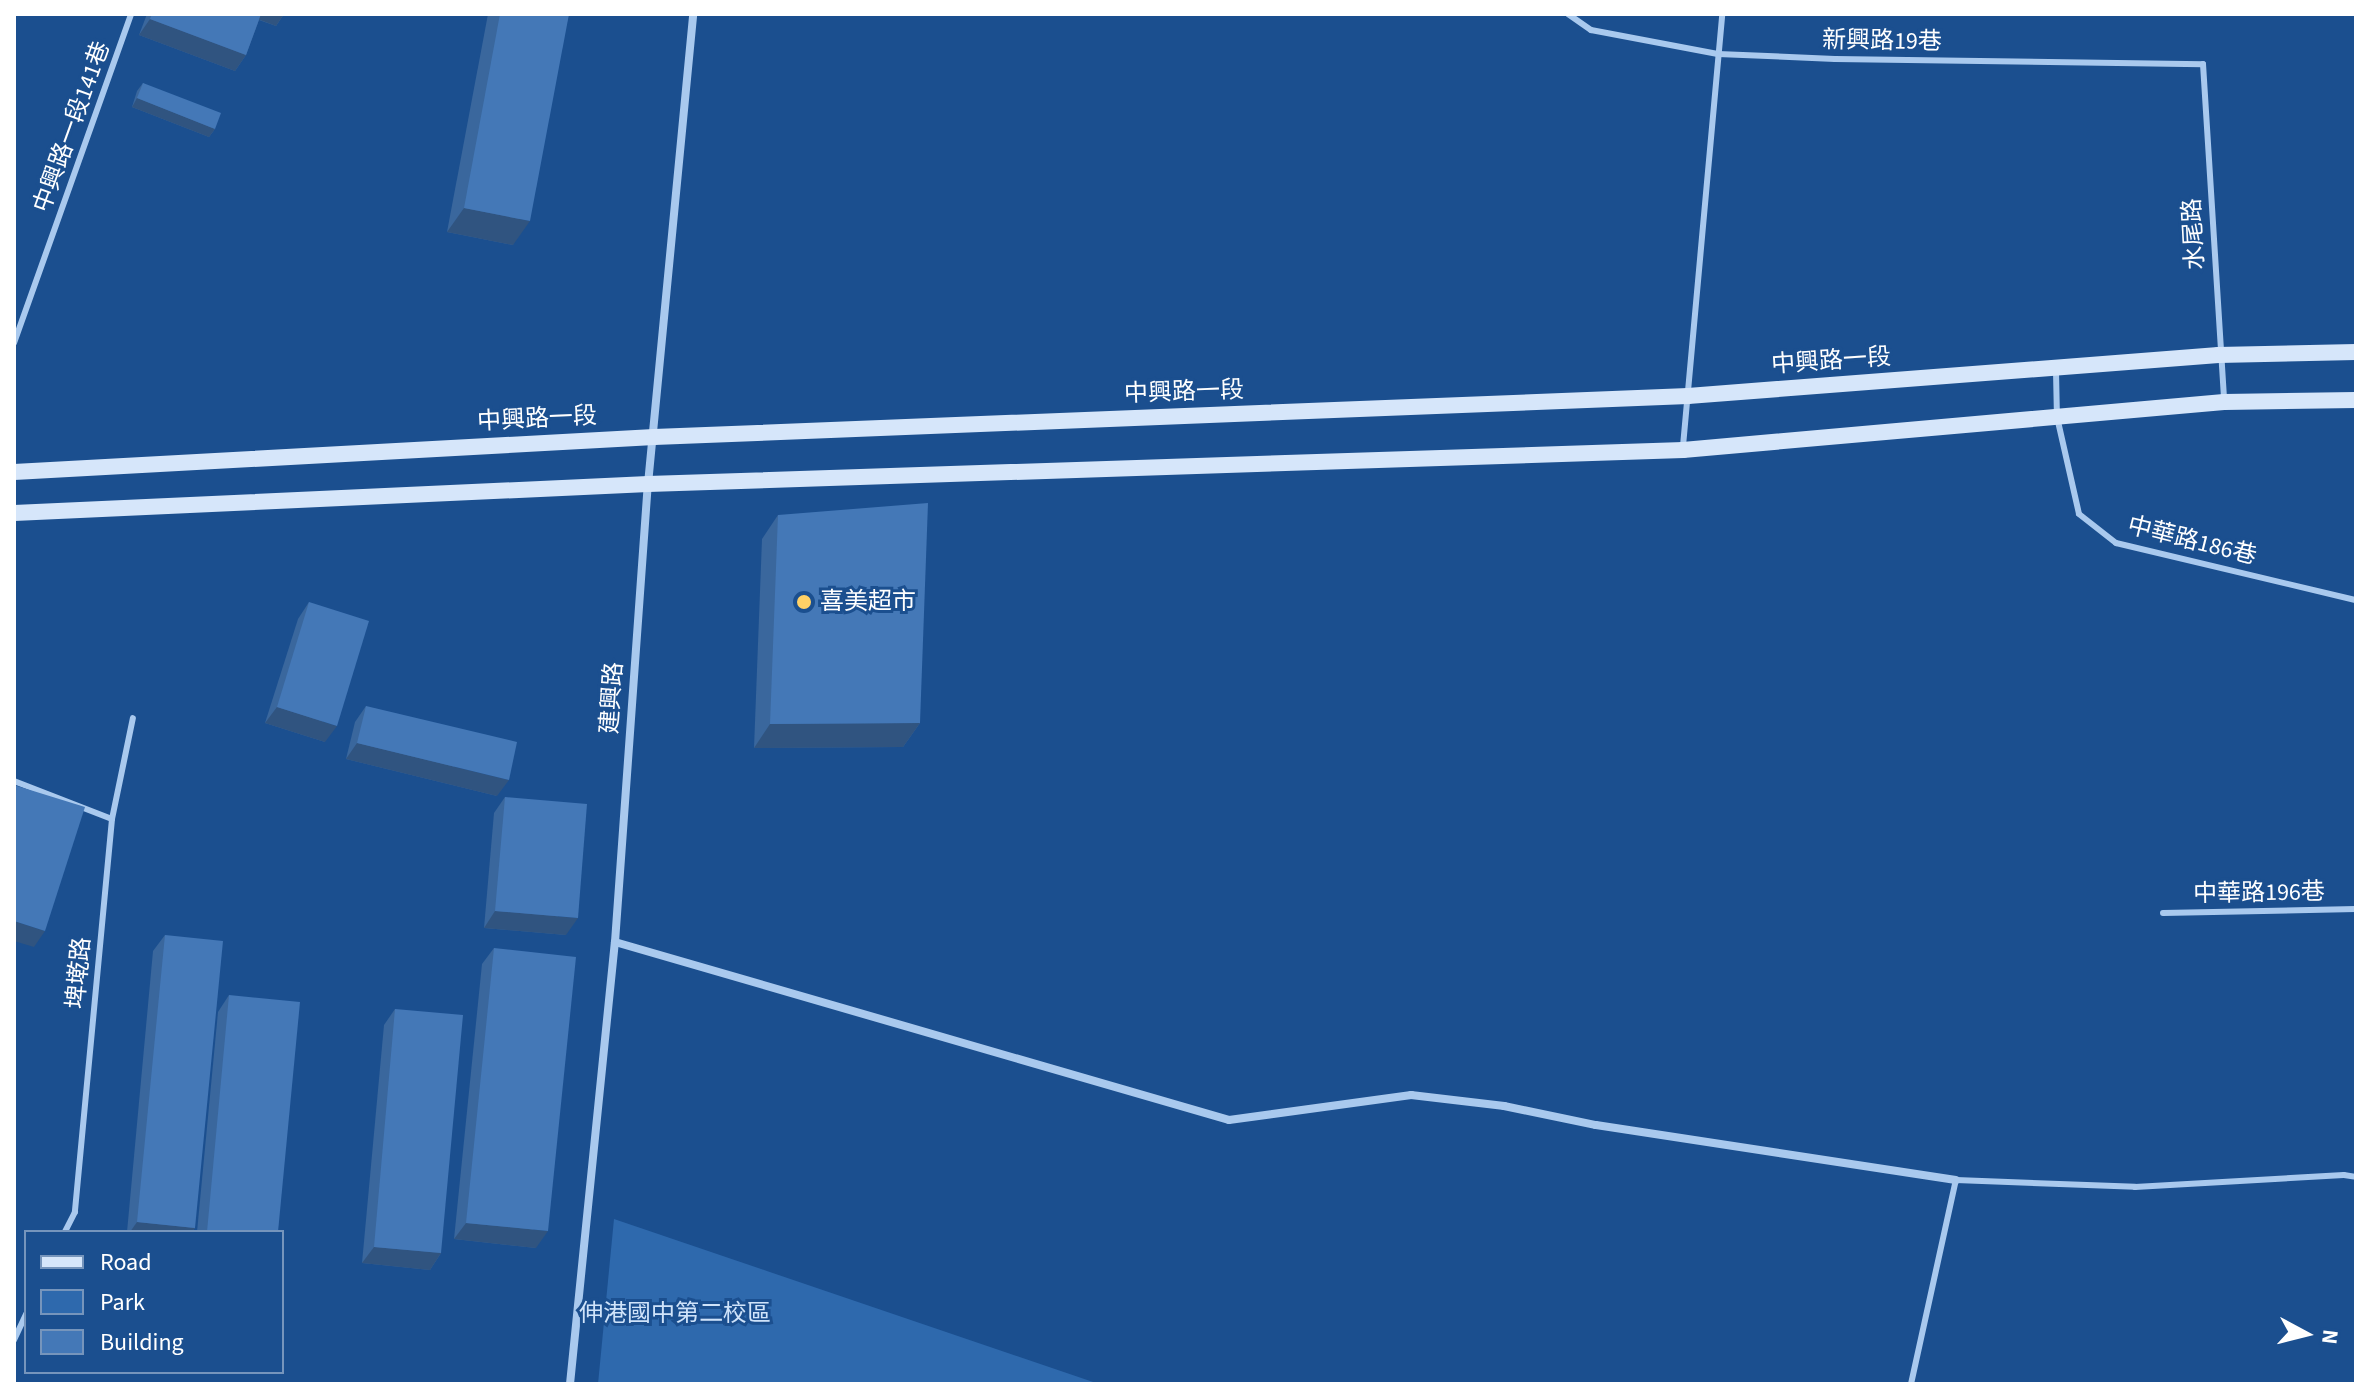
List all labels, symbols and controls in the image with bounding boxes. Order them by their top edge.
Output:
street label: 新興路19巷 [1822,26,1942,56]
street label: 中興路一段141巷 [28,38,116,216]
street label: 水尾路 [2178,197,2210,271]
street label: 中興路一段 [1770,342,1892,380]
street label: 中興路一段 [1124,376,1244,408]
street label: 中興路一段 [476,401,598,437]
street label: 中華路186巷 [2125,511,2259,571]
place label: 喜美超市 [820,588,916,616]
marker: 喜美超市 [795,593,813,611]
street label: 建興路 [595,661,629,735]
street label: 中華路196巷 [2193,877,2325,909]
street label: 埤墘路 [62,936,96,1010]
legend [24,1230,284,1374]
text: Road [100,1245,152,1280]
text: Park [100,1285,145,1320]
north arrow [2266,1294,2346,1374]
park label: 伸港國中第二校區 [579,1300,771,1328]
text: Building [100,1325,184,1360]
text: N [2313,1328,2347,1346]

